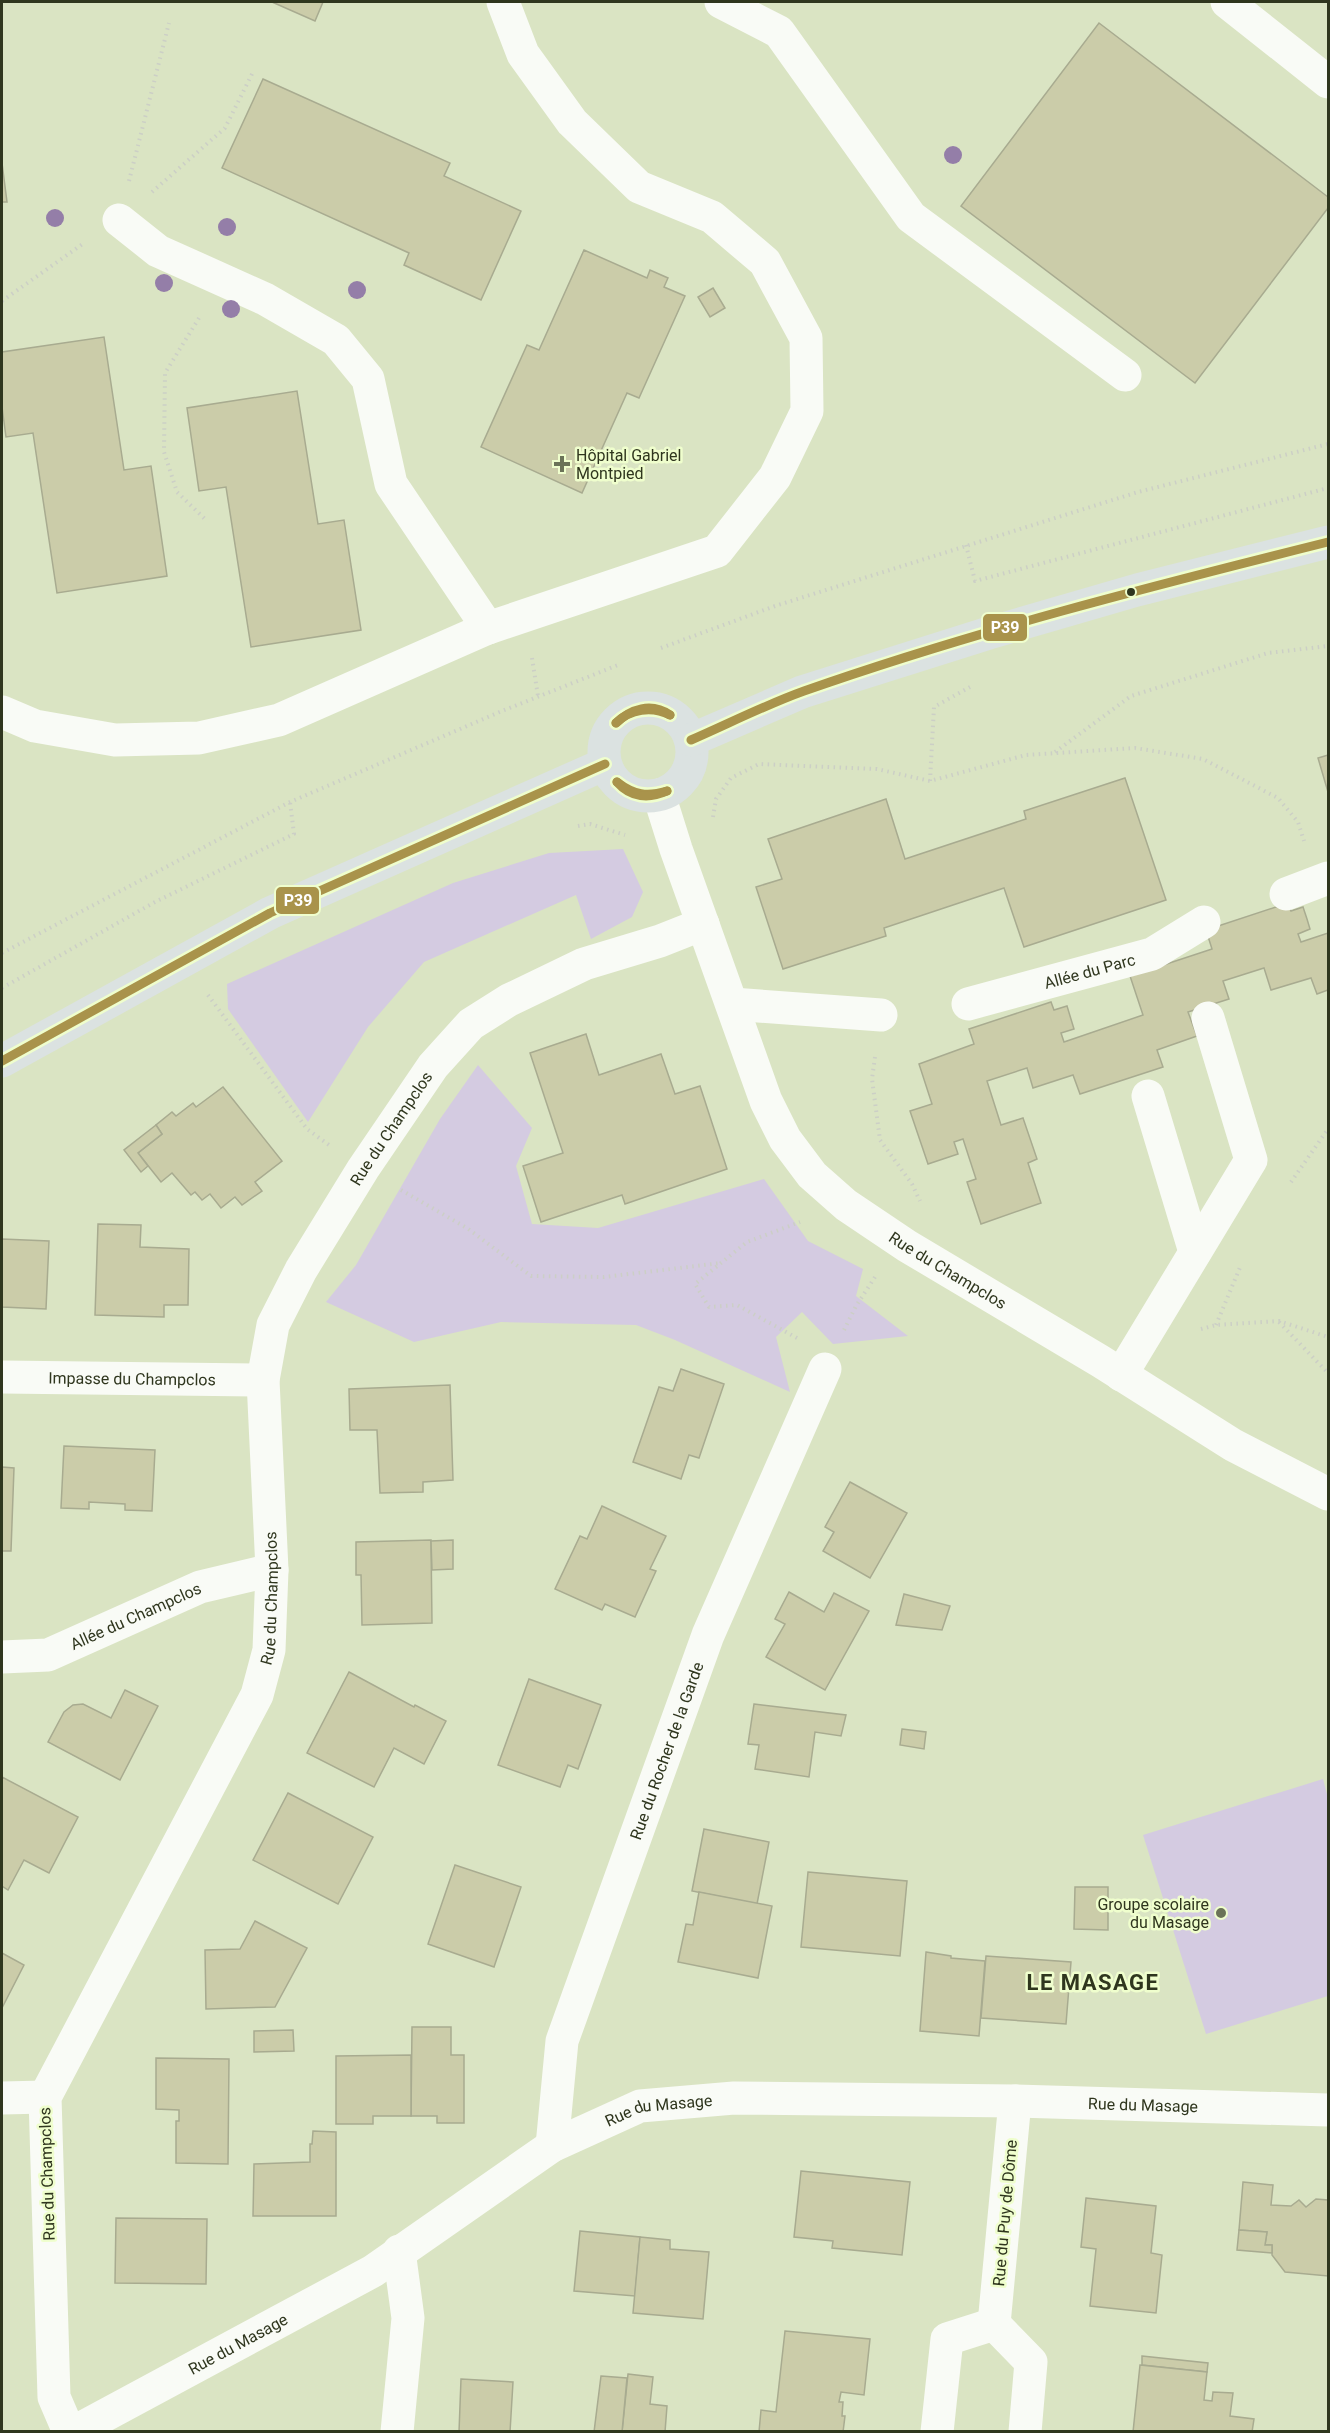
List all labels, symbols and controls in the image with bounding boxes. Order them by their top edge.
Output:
place label: Hôpital Gabriel Montpied [576,446,681,483]
marker: Hôpital Gabriel Montpied [553,455,571,473]
unlabelled marker [1125,586,1137,598]
line badge: P39 [982,613,1028,642]
text: P39 [991,618,1019,637]
line badge: P39 [275,886,320,915]
text: P39 [284,891,312,910]
street label: Allée du Parc [1042,950,1137,992]
street label: Rue du Champclos [346,1068,436,1189]
street label: Rue du Champclos [886,1227,1010,1313]
street label: Impasse du Champclos [48,1368,216,1389]
street label: Rue du Champclos [256,1531,281,1667]
street label: Allée du Champclos [67,1578,204,1653]
street label: Rue du Rocher de la Garde [626,1659,707,1842]
place label: Groupe scolaire du Masage [1097,1895,1209,1932]
marker: Groupe scolaire du Masage [1214,1906,1228,1920]
district label: LE MASAGE [1027,1970,1160,1995]
street label: Rue du Masage [602,2090,713,2130]
street label: Rue du Masage [1088,2094,1198,2116]
street label: Rue du Champclos [35,2107,59,2241]
street label: Rue du Puy de Dôme [989,2139,1021,2287]
street label: Rue du Masage [185,2309,291,2378]

